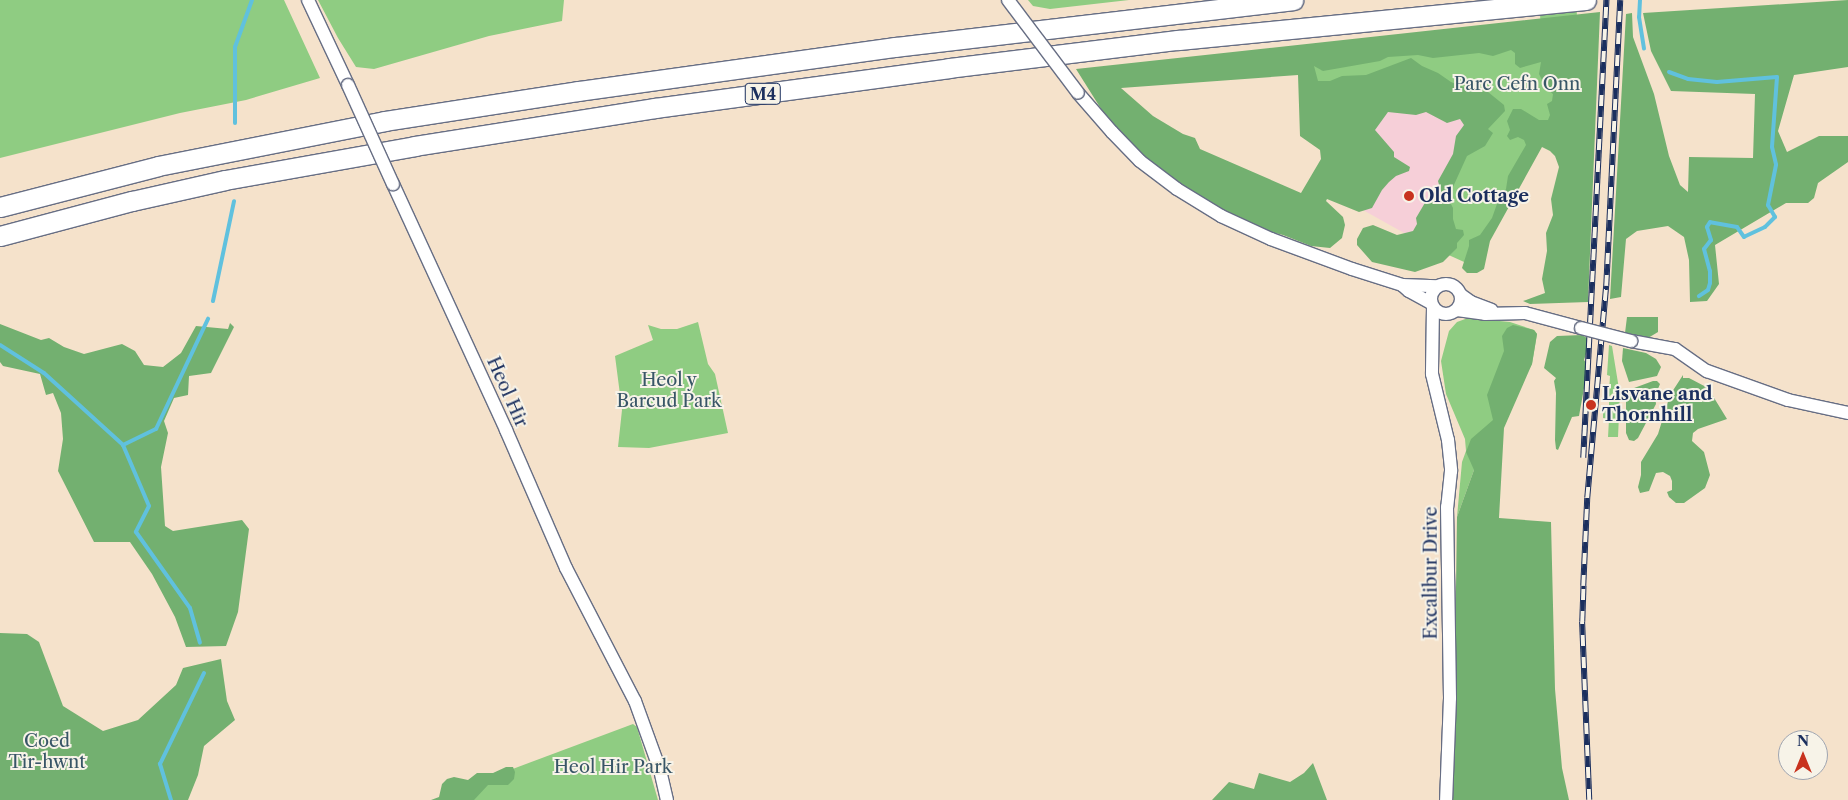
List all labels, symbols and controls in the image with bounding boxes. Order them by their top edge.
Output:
park label: Parc Cefn Onn [1454,73,1580,95]
road number: M4 [744,80,782,108]
place label: Old Cottage [1419,185,1529,207]
marker: Old Cottage [1403,190,1415,202]
street label: Heol Hir [482,353,532,431]
park label: Heol y Barcud Park [617,370,721,412]
place label: Lisvane and Thornhill [1602,384,1713,426]
marker: Lisvane and Thornhill [1584,398,1598,412]
street label: Excalibur Drive [1420,506,1442,640]
north arrow [1778,730,1828,780]
park label: Coed Tir-hwnt [8,731,86,774]
text: N [1797,732,1809,750]
park label: Heol Hir Park [554,756,672,778]

